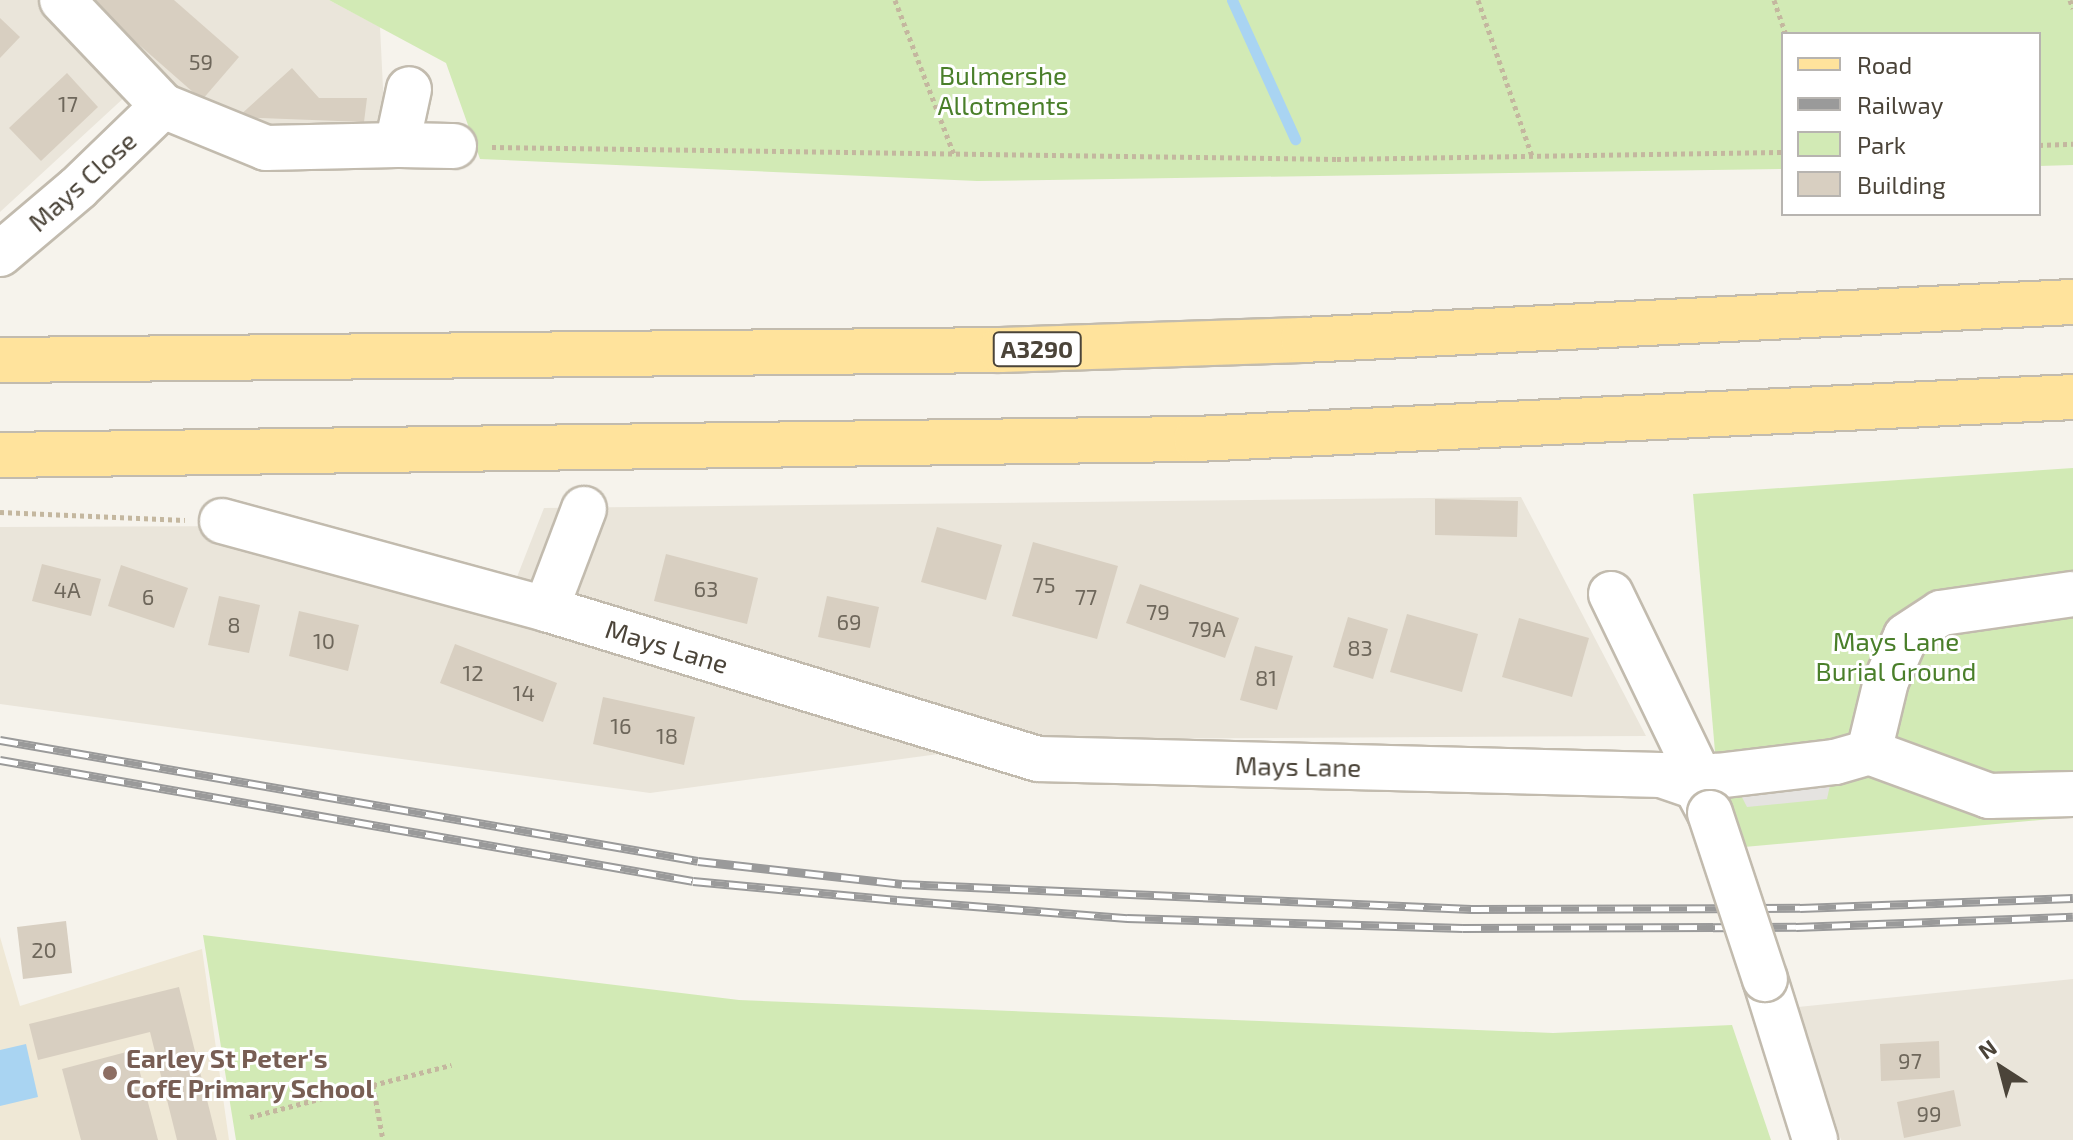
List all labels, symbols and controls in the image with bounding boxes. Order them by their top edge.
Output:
legend [1781,32,2041,216]
house number: 59 [189,49,213,75]
text: Road [1857,50,1912,79]
park label: Bulmershe Allotments [937,59,1069,120]
text: Railway [1857,90,1943,119]
house number: 17 [58,91,78,117]
street label: Mays Close [22,124,142,238]
text: Park [1857,130,1906,159]
text: Building [1857,170,1946,199]
road number: A3290 [991,329,1083,369]
house number: 75 [1032,572,1056,598]
house number: 63 [694,576,718,602]
house number: 4A [53,577,81,603]
house number: 6 [142,584,154,610]
house number: 77 [1075,584,1097,610]
house number: 79 [1146,599,1170,625]
house number: 69 [836,609,862,635]
house number: 8 [227,612,241,638]
street label: Mays Lane [602,613,732,679]
house number: 79A [1188,616,1226,642]
park label: Mays Lane Burial Ground [1815,625,1977,686]
house number: 10 [313,628,335,654]
house number: 83 [1347,635,1373,661]
house number: 12 [462,660,484,686]
house number: 81 [1255,665,1277,691]
house number: 14 [513,680,535,706]
house number: 16 [610,713,632,739]
house number: 18 [656,723,678,749]
street label: Mays Lane [1234,749,1362,783]
house number: 20 [31,937,57,963]
north arrow [1961,1028,2041,1108]
text: N [1973,1033,2001,1064]
place label: Earley St Peter's CofE Primary School [126,1042,375,1104]
house number: 97 [1898,1048,1922,1074]
marker: Earley St Peter's CofE Primary School [101,1064,119,1082]
house number: 99 [1916,1101,1942,1127]

